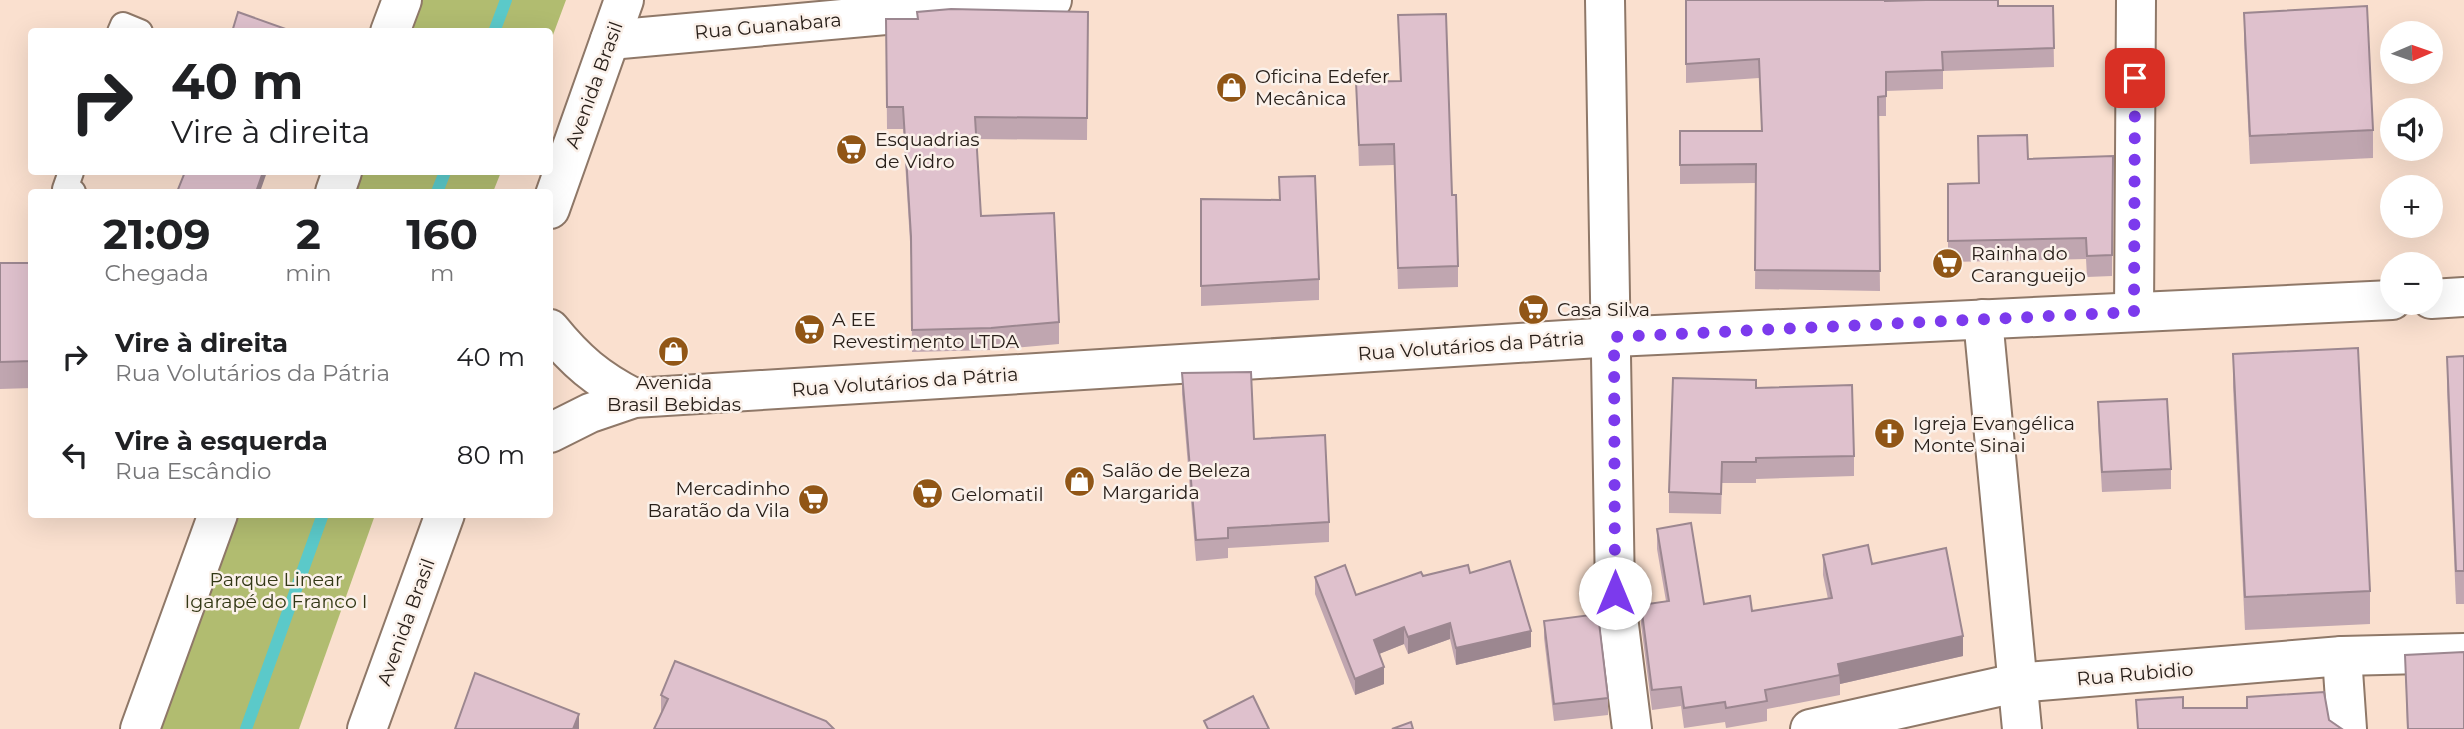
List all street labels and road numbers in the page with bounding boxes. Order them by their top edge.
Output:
street label: Rua Guanabara [694,8,842,44]
street label: Avenida Brasil [560,18,628,152]
street label: Rua Volutários da Pátria [1357,327,1585,365]
street label: Rua Volutários da Pátria [791,363,1019,401]
street label: Avenida Brasil [372,555,440,689]
street label: Rua Rubidio [2076,657,2194,691]

